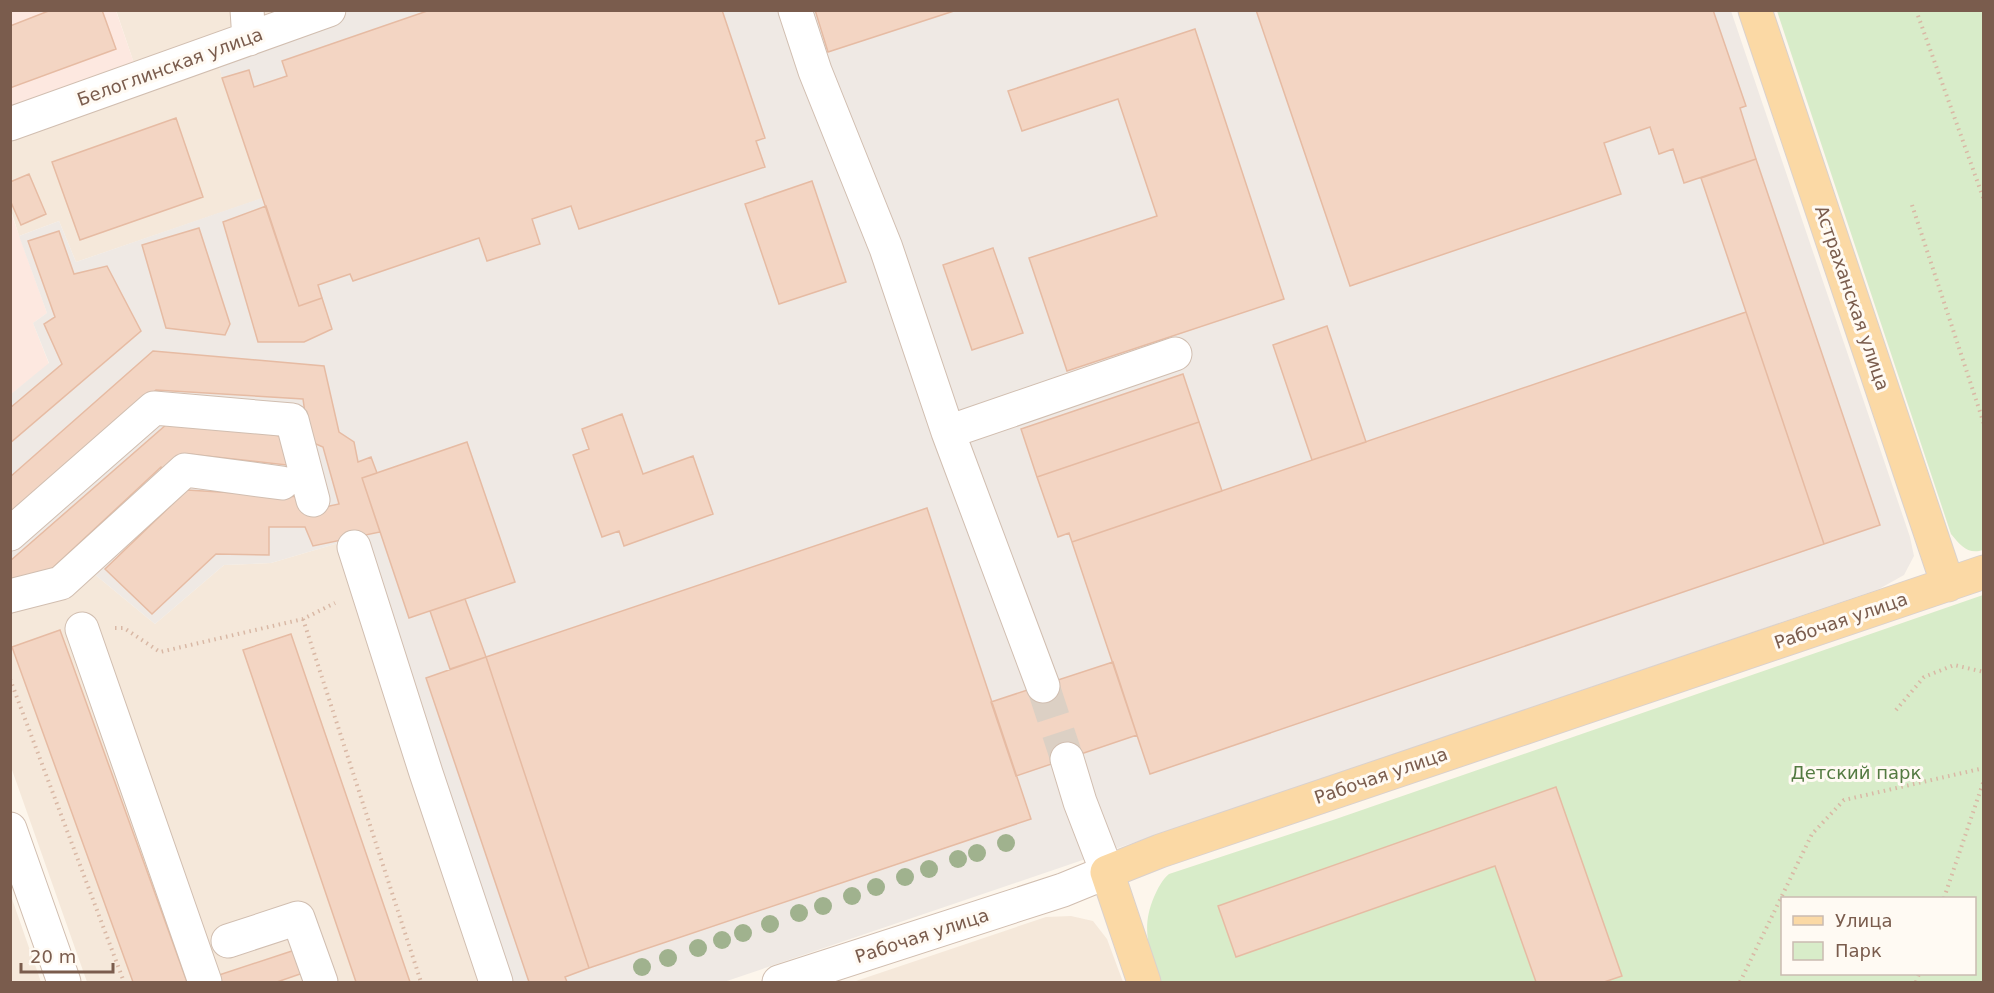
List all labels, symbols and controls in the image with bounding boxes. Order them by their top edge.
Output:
street label: Белоглинская улица [74,23,265,110]
street label: Астраханская улица [1811,203,1894,393]
street label: Рабочая улица [1772,588,1910,653]
street label: Рабочая улица [1312,743,1450,808]
park label: Детский парк [1791,762,1921,783]
legend [1781,897,1976,975]
street label: Рабочая улица [852,904,991,967]
text: Улица [1835,910,1892,931]
scale bar [21,936,112,974]
text: Парк [1835,940,1882,961]
text: 20 m [30,946,76,967]

